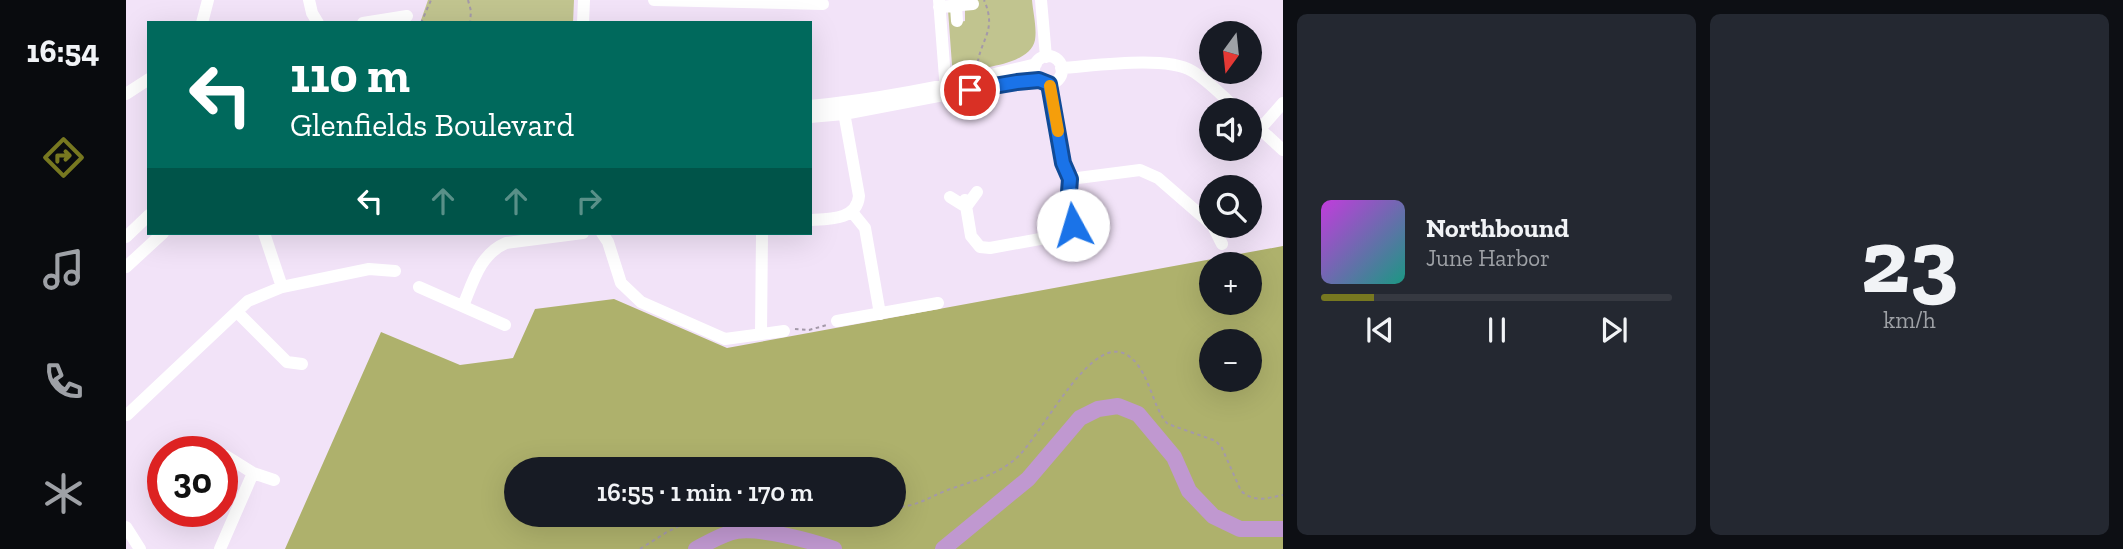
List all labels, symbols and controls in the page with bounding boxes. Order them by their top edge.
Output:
north arrow [1199,21,1262,84]
map controls [1199,21,1262,392]
text: 16:54 [27,32,99,70]
text: 110 m [290,46,410,105]
icon: left [175,49,266,140]
pin [940,60,1000,120]
icon: arrive [951,71,989,109]
button: sound [1199,98,1262,161]
text: Glenfields Boulevard [290,106,574,144]
icon: directions [39,133,88,182]
button: search [1199,175,1262,238]
icon: left [351,182,389,220]
icon: ahead [424,182,462,220]
icon: ahead [497,182,535,220]
icon: right [570,182,608,220]
position arrow [1036,188,1110,262]
text: 23 [1861,206,1958,315]
text: Northbound [1426,212,1569,244]
text: June Harbor [1426,244,1550,272]
icon: music [39,245,88,294]
button: + [1199,252,1262,315]
text: km/h [1883,306,1936,334]
icon: previous [1361,311,1399,349]
icon: pause [1478,311,1516,349]
icon: next [1595,311,1633,349]
button: − [1199,329,1262,392]
icon: phone [39,357,88,406]
speed limit sign: 30 [147,436,238,527]
icon: climate [39,469,88,518]
text: 16:55 · 1 min · 170 m [597,476,813,508]

